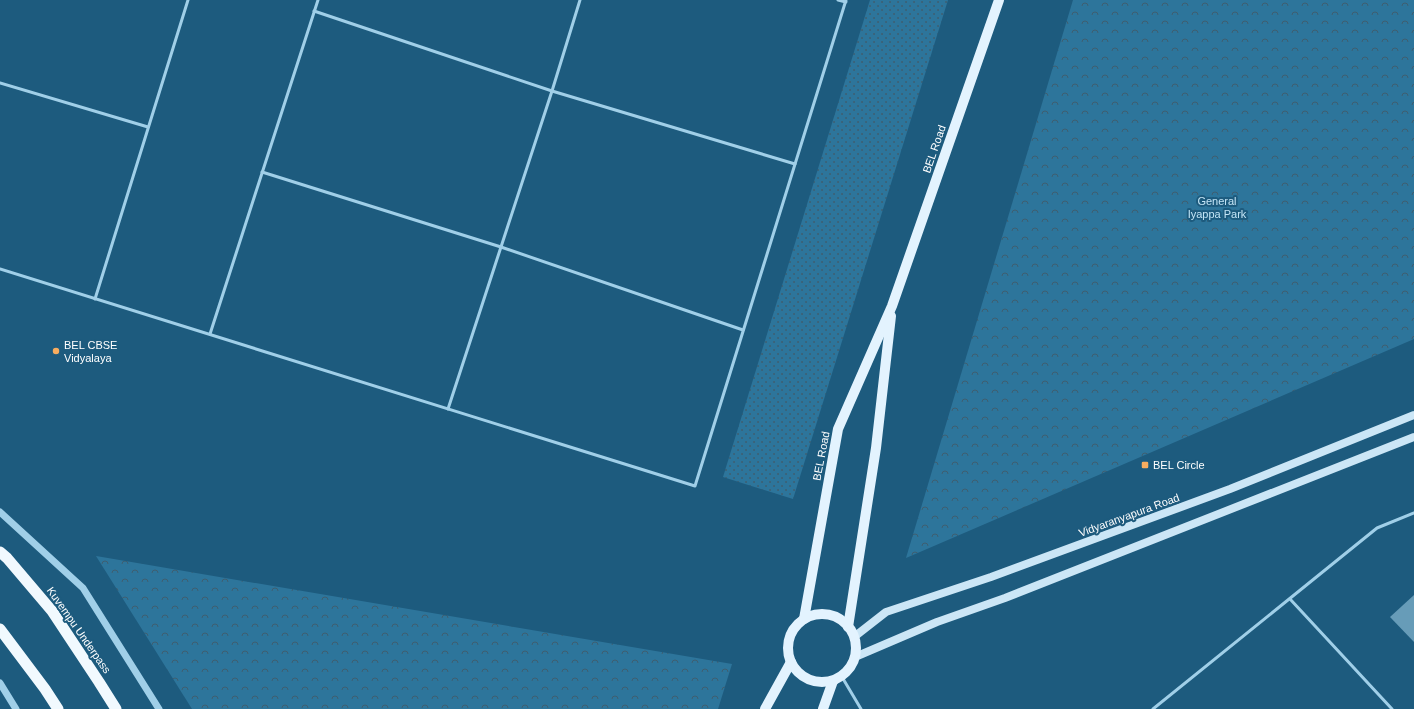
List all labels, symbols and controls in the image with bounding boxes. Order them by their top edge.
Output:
street label: BEL Road [920,124,948,174]
park label: General Iyappa Park [1188,195,1247,220]
place label: BEL CBSE Vidyalaya [64,339,117,364]
marker: BEL CBSE Vidyalaya [51,346,61,356]
street label: BEL Road [810,430,832,482]
place label: BEL Circle [1153,459,1205,471]
marker: BEL Circle [1140,460,1150,470]
street label: Vidyaranyapura Road [1077,491,1181,539]
street label: Kuvempu Underpass [45,584,114,676]

